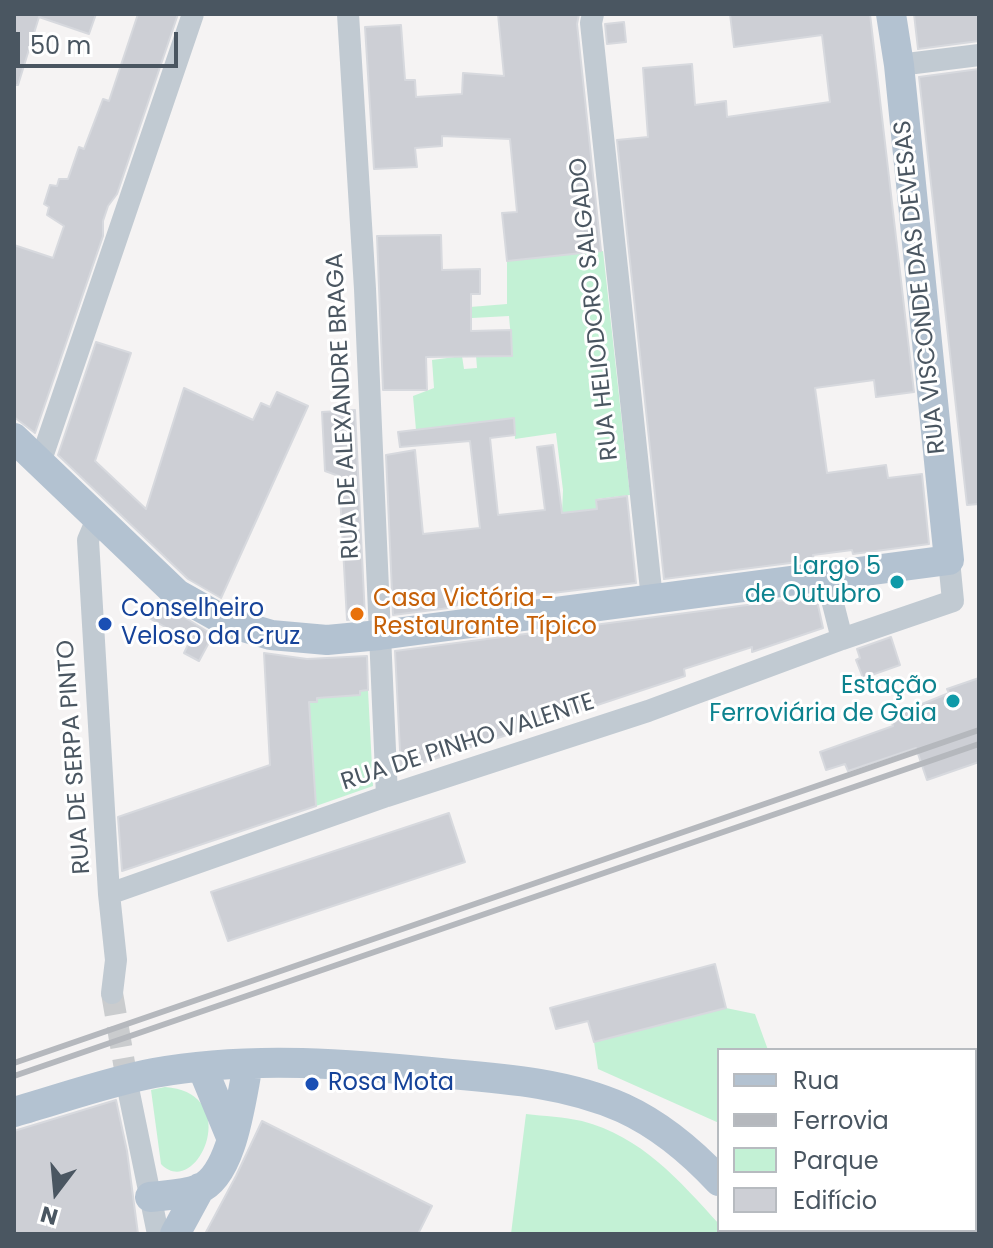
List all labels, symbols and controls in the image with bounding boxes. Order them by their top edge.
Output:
scale bar [20,16,182,66]
text: 50 m [30,29,91,62]
street label: RUA VISCONDE DAS DEVESAS [889,119,953,455]
street label: RUA HELIODORO SALGADO [565,156,625,462]
street label: RUA DE ALEXANDRE BRAGA [322,252,366,560]
place label: Largo 5 de Outubro [745,554,881,610]
marker: Largo 5 de Outubro [888,573,906,591]
place label: Casa Victória - Restaurante Típico [373,586,597,642]
place label: Conselheiro Veloso da Cruz [121,596,300,652]
marker: Casa Victória - Restaurante Típico [348,605,366,623]
marker: Conselheiro Veloso da Cruz [96,615,114,633]
street label: RUA DE SERPA PINTO [52,639,98,875]
place label: Estação Ferroviária de Gaia [709,673,937,729]
street label: RUA DE PINHO VALENTE [338,688,598,798]
marker: Estação Ferroviária de Gaia [944,692,962,710]
legend [717,1048,977,1232]
text: Rua [793,1064,839,1097]
place label: Rosa Mota [328,1070,454,1098]
marker: Rosa Mota [303,1075,321,1093]
text: Ferrovia [793,1104,889,1137]
text: Parque [793,1144,879,1177]
north arrow [16,1152,96,1232]
text: Edifício [793,1184,877,1217]
text: N [37,1198,61,1233]

